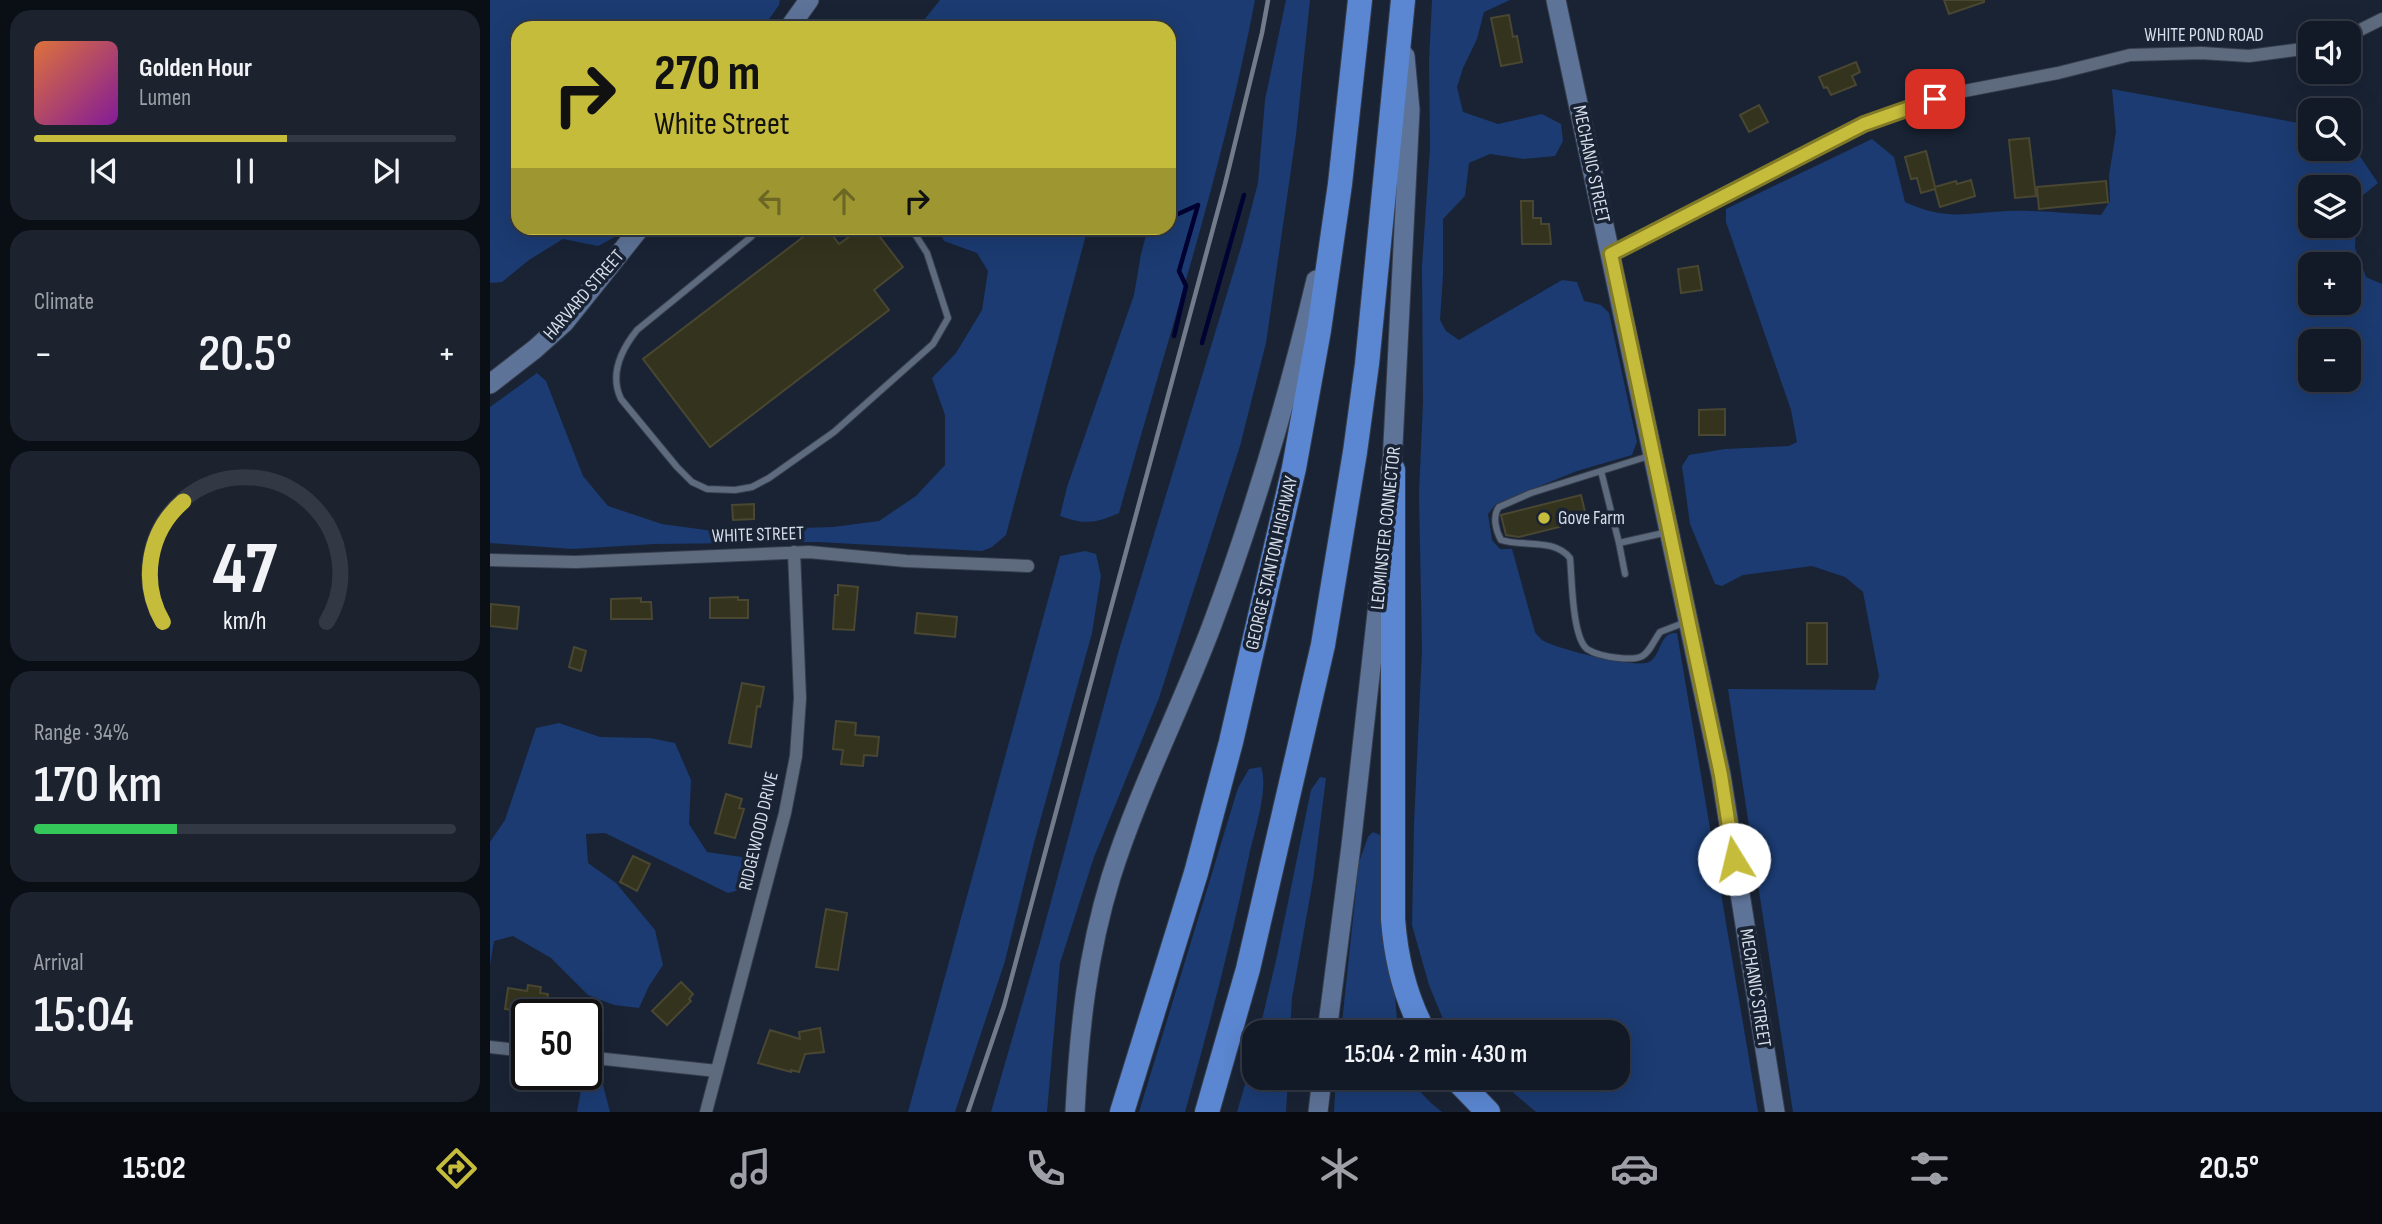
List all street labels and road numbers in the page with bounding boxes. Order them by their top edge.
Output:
street label: WHITE POND ROAD [2144,24,2264,47]
street label: MECHANIC STREET [1567,103,1615,225]
street label: HARVARD STREET [539,245,629,345]
street label: LEOMINSTER CONNECTOR [1366,445,1406,611]
street label: GEORGE STANTON HIGHWAY [1241,474,1303,652]
street label: WHITE STREET [711,522,805,548]
street label: RIDGEWOOD DRIVE [734,769,784,893]
street label: MECHANIC STREET [1734,927,1776,1049]

